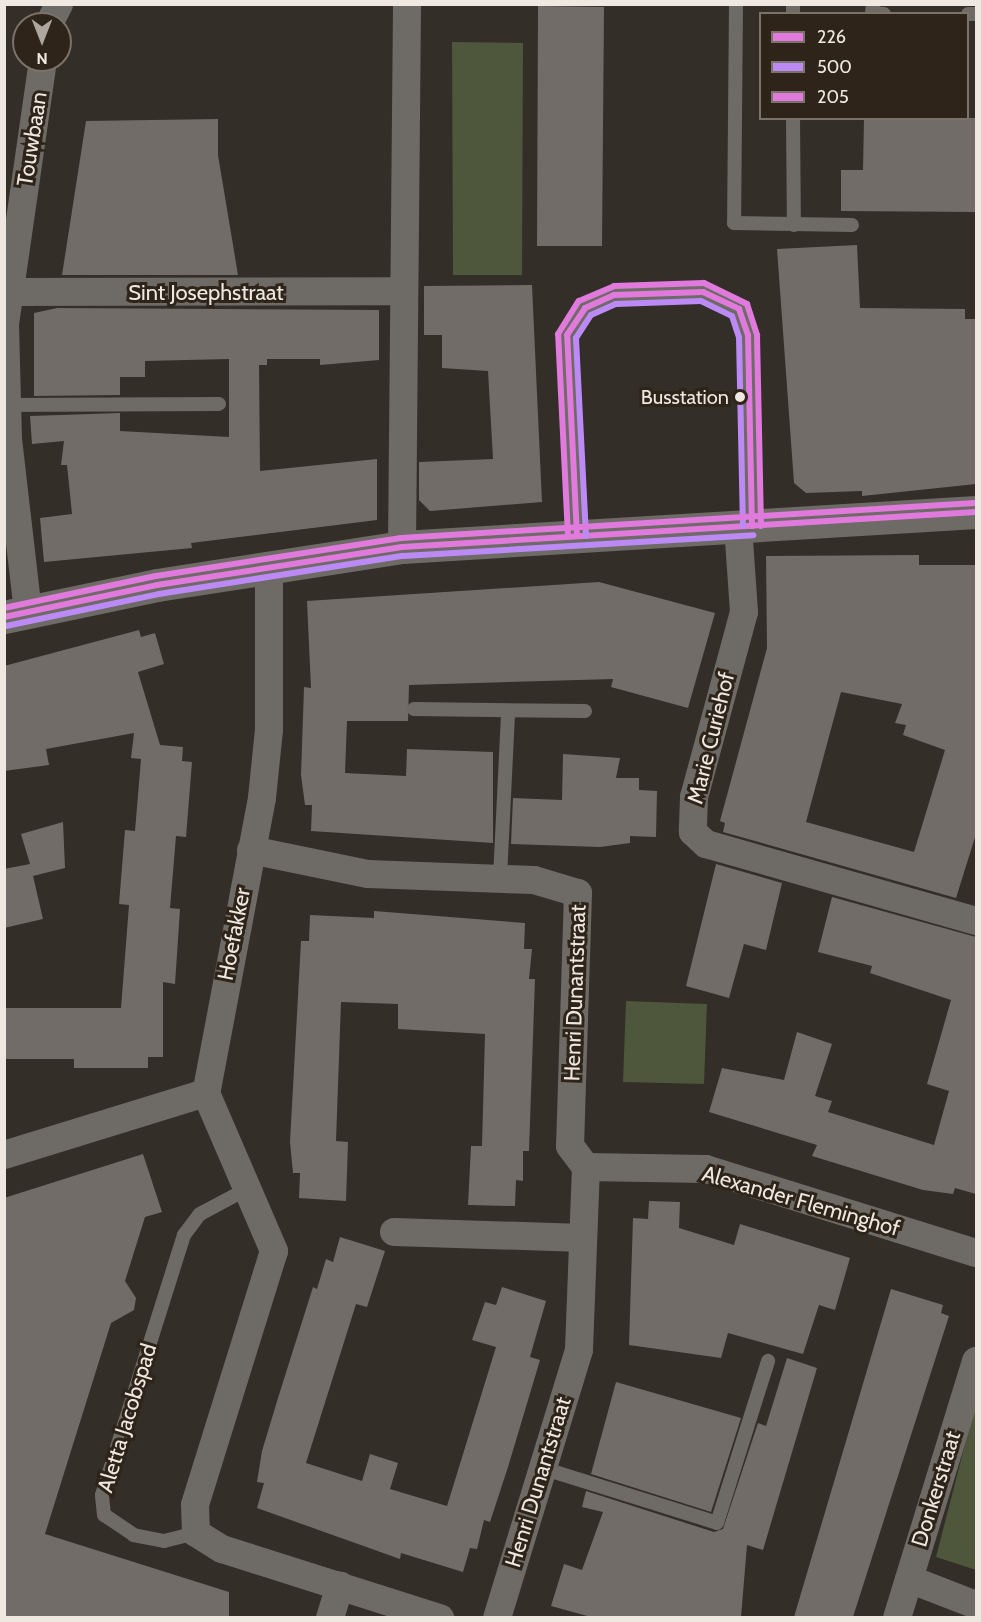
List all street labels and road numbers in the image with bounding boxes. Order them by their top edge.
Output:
street label: Touwbaan [12,90,52,188]
street label: Sint Josephstraat [128,280,284,306]
street label: Marie Curiehof [682,669,740,807]
street label: Hoefakker [212,885,256,983]
street label: Henri Dunantstraat [559,904,591,1082]
street label: Alexander Fleminghof [699,1160,903,1242]
street label: Aletta Jacobspad [92,1340,162,1496]
street label: Henri Dunantstraat [500,1394,576,1570]
street label: Donkerstraat [906,1428,966,1550]

